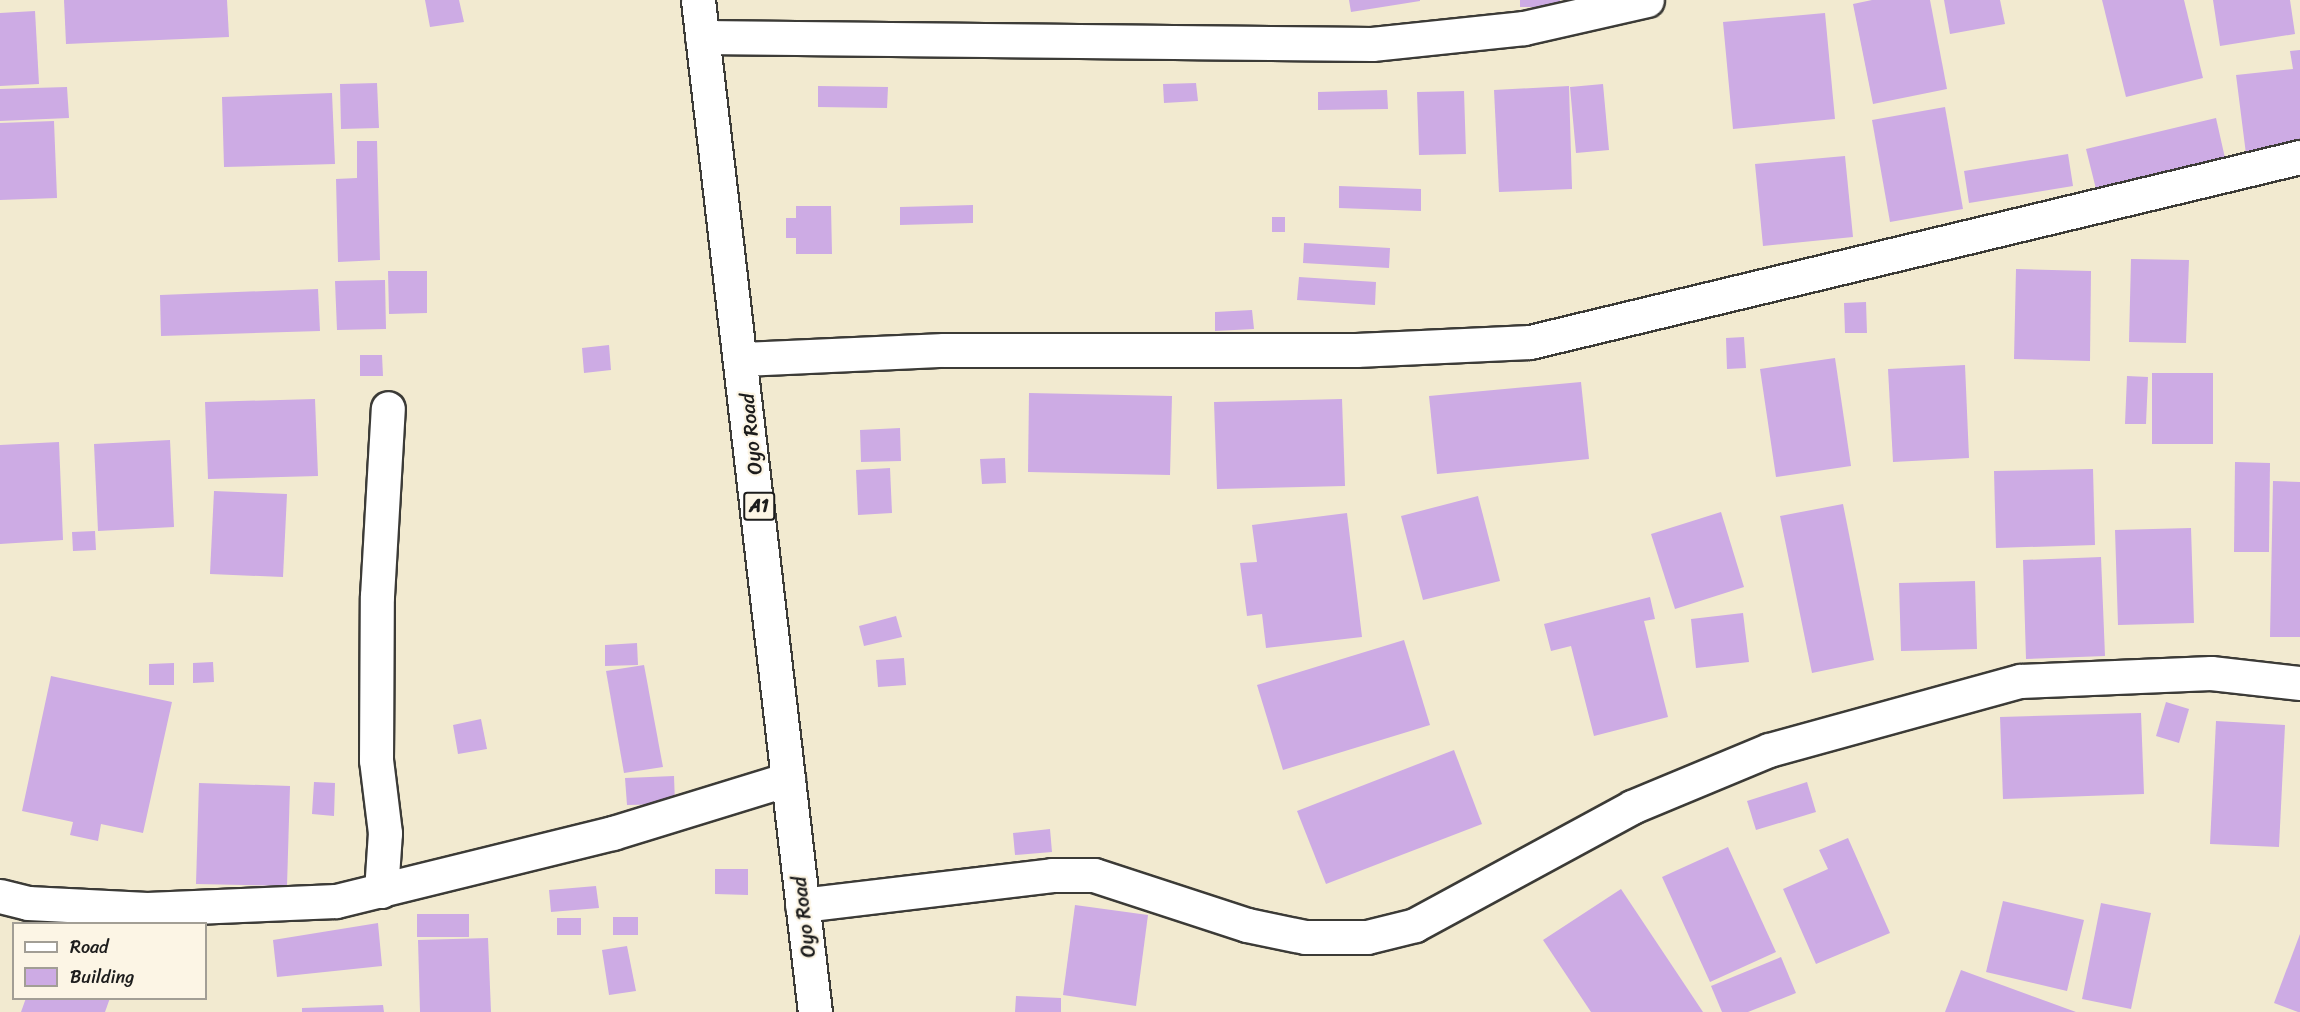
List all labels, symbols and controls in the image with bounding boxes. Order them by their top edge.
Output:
street label: Oyo Road [735,392,767,476]
road number: A1 [742,491,776,521]
street label: Oyo Road [787,875,821,959]
legend [12,922,207,1000]
text: Road [70,931,109,963]
text: Building [70,961,134,993]

